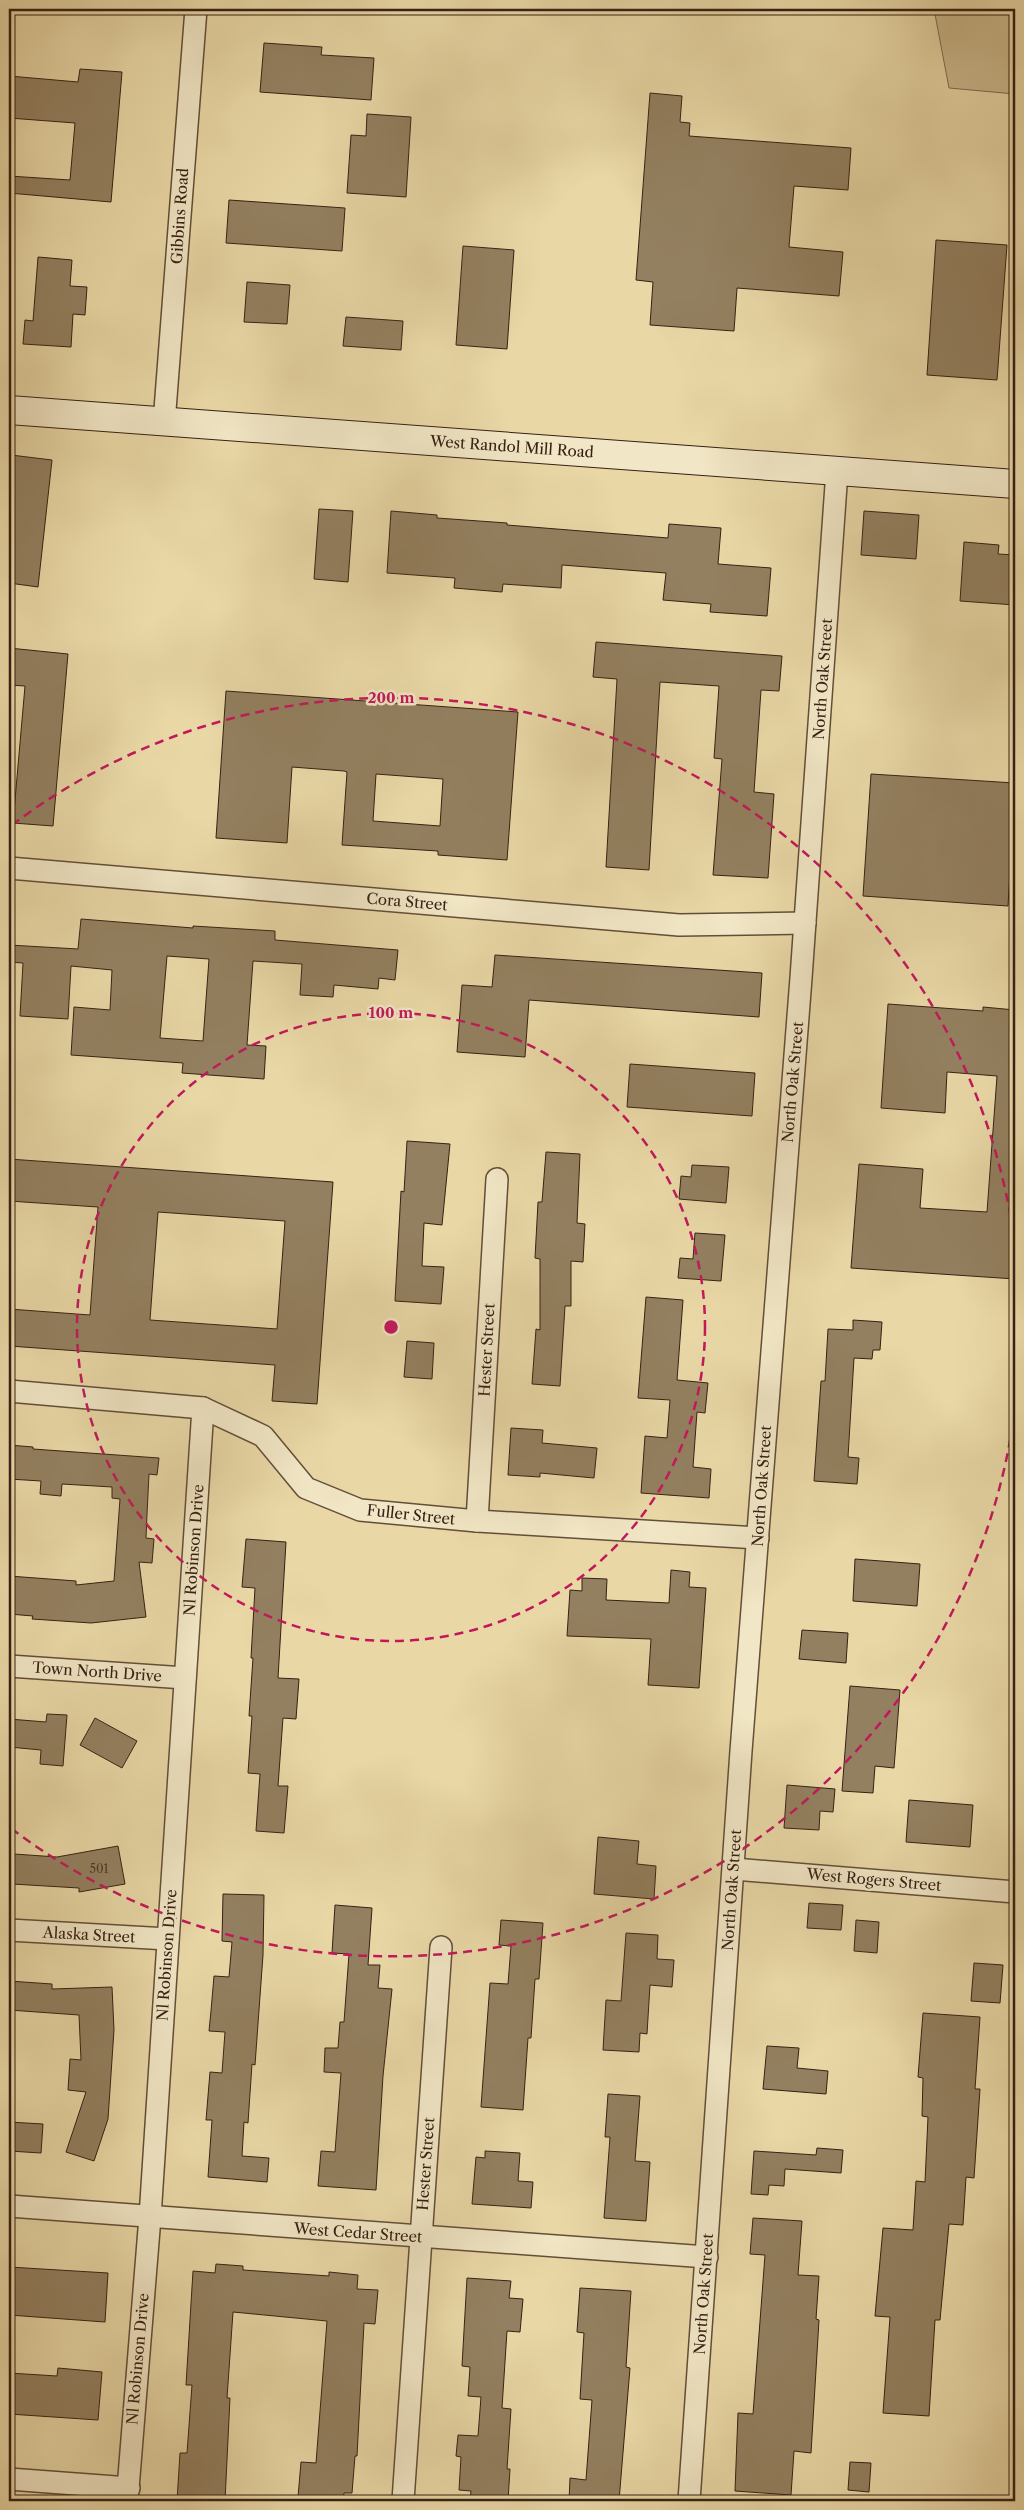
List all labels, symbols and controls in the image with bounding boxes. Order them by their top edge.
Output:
street label: Gibbins Road [167,167,192,265]
street label: West Randol Mill Road [429,431,595,462]
street label: North Oak Street [809,617,836,740]
text: 200 m [368,688,414,707]
street label: Cora Street [366,888,449,915]
text: 100 m [369,1003,413,1022]
street label: North Oak Street [778,1020,807,1143]
street label: Hester Street [475,1302,498,1397]
centre of rings [382,1318,400,1336]
street label: North Oak Street [748,1424,775,1547]
street label: Nl Robinson Drive [179,1483,208,1616]
street label: Fuller Street [366,1500,457,1529]
street label: Town North Drive [32,1658,162,1685]
street label: North Oak Street [718,1828,745,1951]
house number: 501 [89,1861,109,1876]
street label: West Rogers Street [805,1864,943,1895]
street label: Nl Robinson Drive [152,1888,181,2021]
street label: Alaska Street [41,1923,136,1946]
street label: Hester Street [413,2116,438,2211]
street label: West Cedar Street [292,2218,424,2247]
street label: North Oak Street [690,2232,717,2355]
street label: Nl Robinson Drive [122,2292,153,2426]

